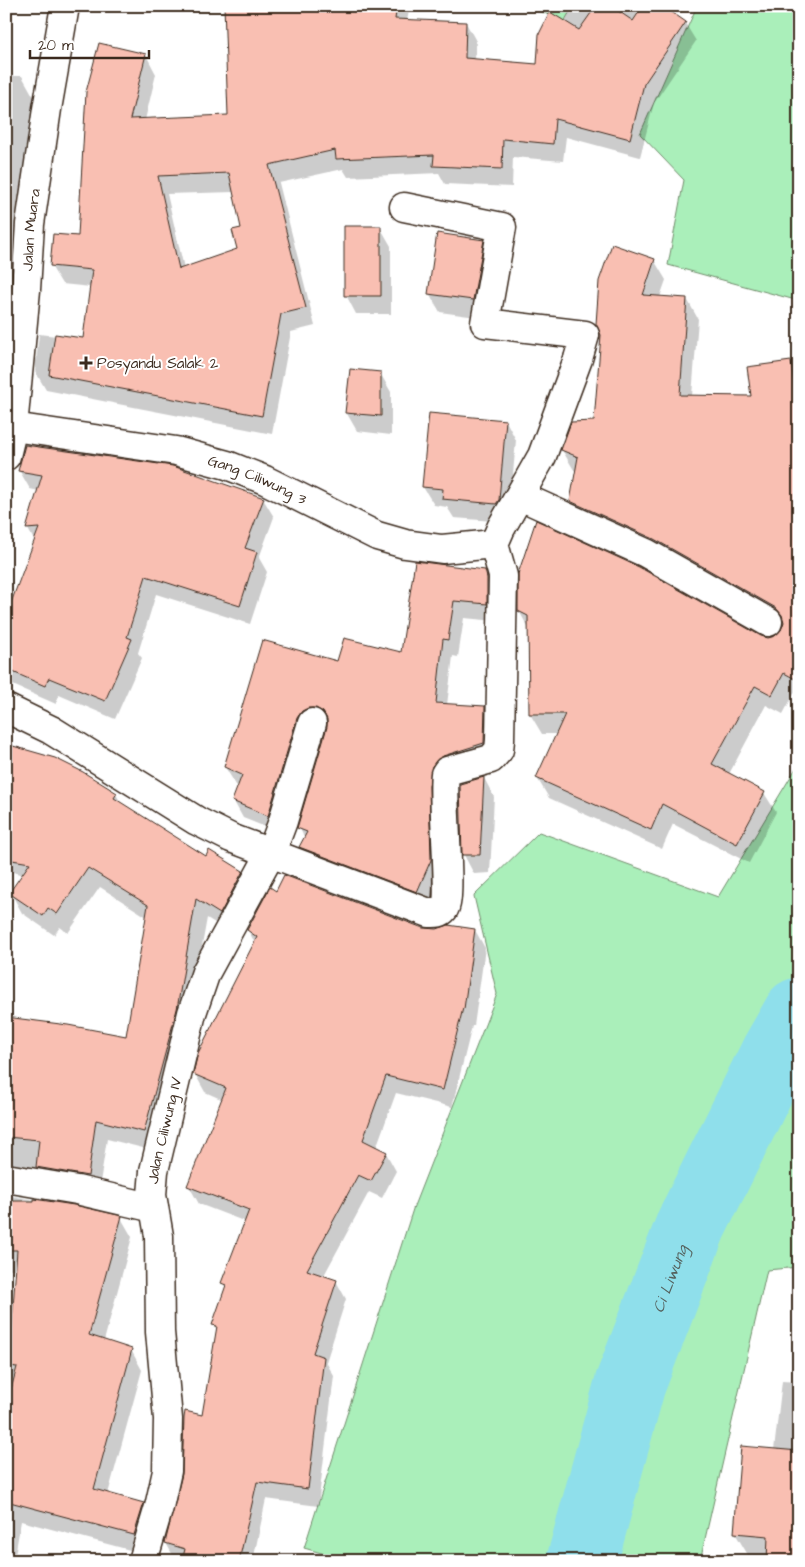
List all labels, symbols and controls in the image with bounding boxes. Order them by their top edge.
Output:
scale bar [30,28,149,60]
text: 20 m [38,35,74,56]
street label: Jalan Muara [17,187,46,271]
place label: Posyandu Salak 2 [97,353,219,375]
marker: Posyandu Salak 2 [79,356,93,370]
street label: Gang Ciliwung 3 [206,450,310,510]
street label: Jalan Ciliwung IV [142,1074,187,1185]
water label: Ci Liwung [647,1240,695,1316]

